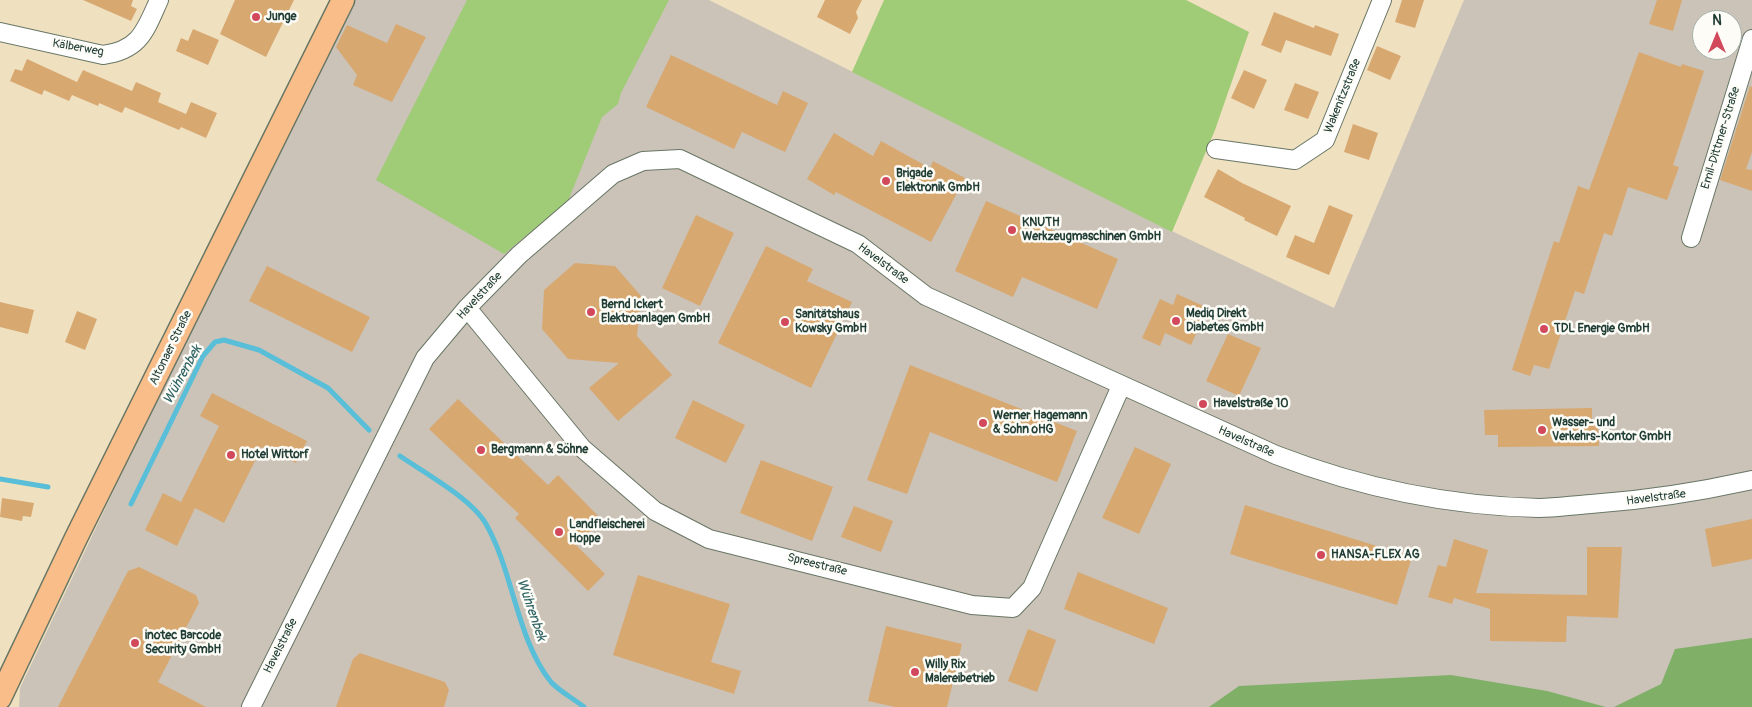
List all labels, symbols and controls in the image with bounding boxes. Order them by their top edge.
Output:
place label: Junge [266,10,297,24]
north arrow [1692,10,1742,60]
marker: Junge [250,11,262,23]
text: N [1712,12,1722,29]
street label: Kälberweg [51,36,105,60]
street label: Wakenitzstraße [1322,57,1364,135]
street label: Emil-Dittmer-Straße [1699,85,1743,191]
place label: Brigade Elektronik GmbH [896,167,980,195]
marker: Brigade Elektronik GmbH [880,175,892,187]
place label: KNUTH Werkzeugmaschinen GmbH [1022,216,1161,244]
marker: KNUTH Werkzeugmaschinen GmbH [1006,224,1018,236]
street label: Havelstraße [855,240,911,288]
street label: Havelstraße [454,269,506,323]
place label: Bernd Ickert Elektroanlagen GmbH [601,298,710,326]
marker: Bernd Ickert Elektroanlagen GmbH [585,306,597,318]
place label: Mediq Direkt Diabetes GmbH [1186,307,1264,335]
street label: Altonaer Straße [147,308,195,388]
place label: Sanitätshaus Kowsky GmbH [795,308,867,336]
marker: Mediq Direkt Diabetes GmbH [1170,315,1182,327]
marker: Sanitätshaus Kowsky GmbH [779,316,791,328]
place label: TDL Energie GmbH [1554,322,1650,336]
marker: TDL Energie GmbH [1538,323,1550,335]
water label: Wührenbek [160,343,206,407]
place label: Havelstraße 10 [1213,397,1288,411]
marker: Havelstraße 10 [1197,398,1209,410]
place label: Werner Hagemann & Sohn oHG [993,409,1088,437]
place label: Wasser- und Verkehrs-Kontor GmbH [1552,416,1671,444]
marker: Werner Hagemann & Sohn oHG [977,417,989,429]
street label: Havelstraße [1216,423,1276,461]
marker: Wasser- und Verkehrs-Kontor GmbH [1536,424,1548,436]
place label: Bergmann & Söhne [491,443,588,457]
marker: Bergmann & Söhne [475,444,487,456]
place label: Hotel Wittorf [241,448,309,462]
marker: Hotel Wittorf [225,449,237,461]
street label: Havelstraße [1625,487,1687,509]
place label: Landfleischerei Hoppe [569,518,645,546]
marker: Landfleischerei Hoppe [553,526,565,538]
place label: HANSA-FLEX AG [1331,548,1420,562]
marker: HANSA-FLEX AG [1315,549,1327,561]
street label: Spreestraße [786,551,848,579]
water label: Wührenbek [513,577,549,643]
street label: Havelstraße [261,616,301,676]
place label: inotec Barcode Security GmbH [145,629,221,657]
marker: inotec Barcode Security GmbH [129,637,141,649]
place label: Willy Rix Malereibetrieb [925,658,995,686]
marker: Willy Rix Malereibetrieb [909,666,921,678]

